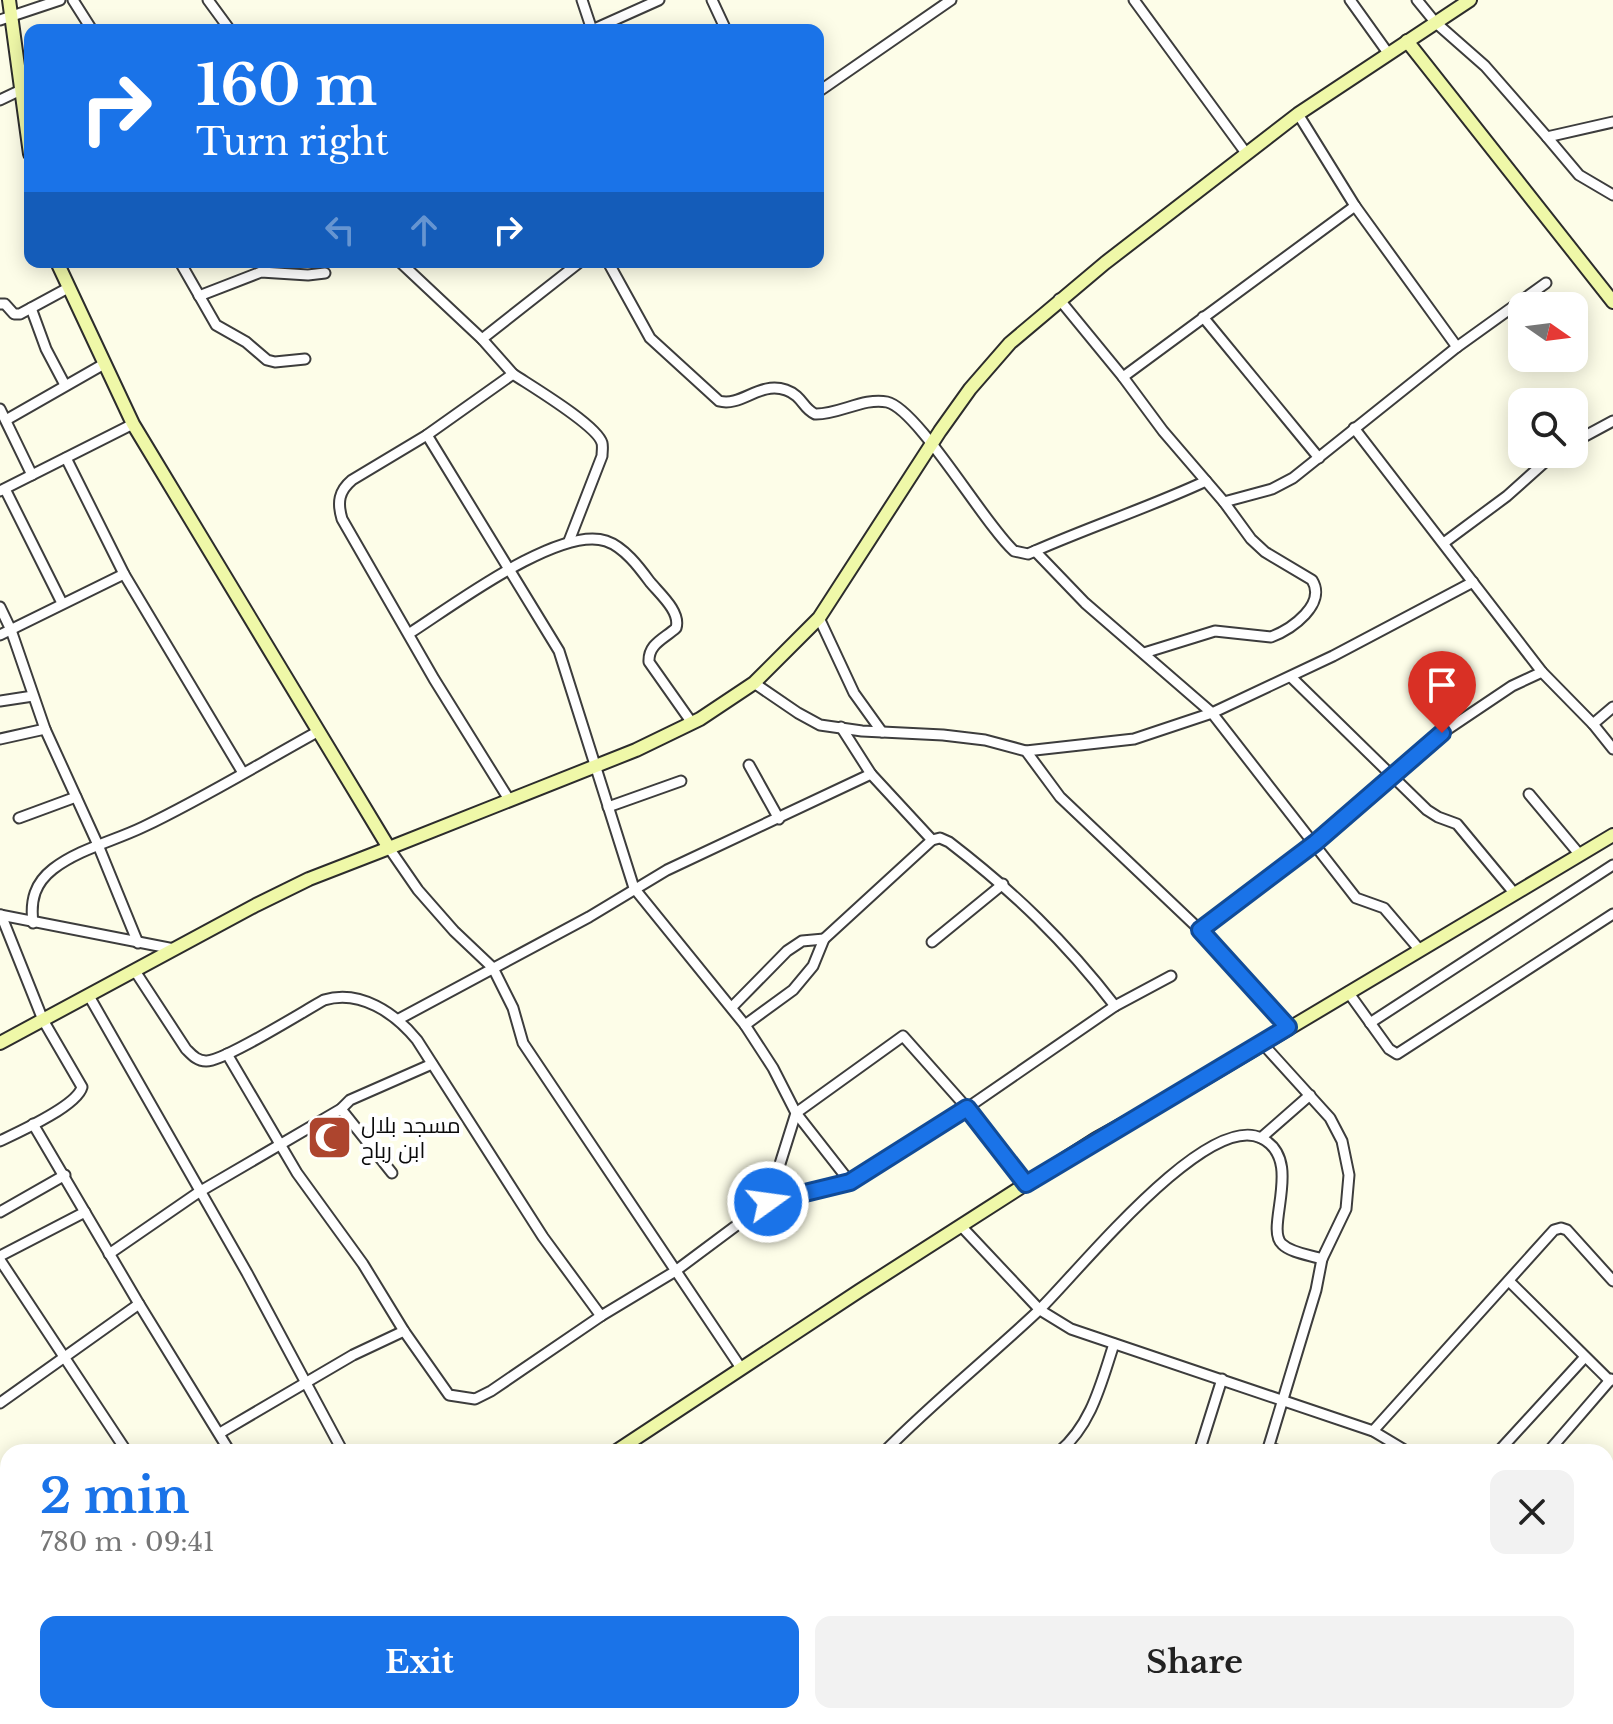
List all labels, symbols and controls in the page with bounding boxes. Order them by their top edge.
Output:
text: 160 m [196,51,377,120]
icon: right [64,56,168,160]
text: Turn right [196,120,389,165]
icon: left [318,208,362,252]
icon: ahead [402,208,446,252]
icon: right [486,208,530,252]
north arrow [1508,292,1588,372]
map controls [1508,292,1588,468]
button: search [1508,388,1588,468]
pin [1408,651,1476,733]
icon: arrive [1420,663,1464,707]
place label: مسجد بلال ابن رباح [361,1112,461,1165]
mosque icon: مسجد بلال ابن رباح [306,1114,354,1162]
position arrow [726,1160,810,1244]
text: 2 min [40,1466,189,1526]
button: close [1490,1470,1574,1554]
text: 780 m · 09:41 [40,1526,215,1558]
button: Exit [40,1616,799,1708]
button: Share [815,1616,1574,1708]

